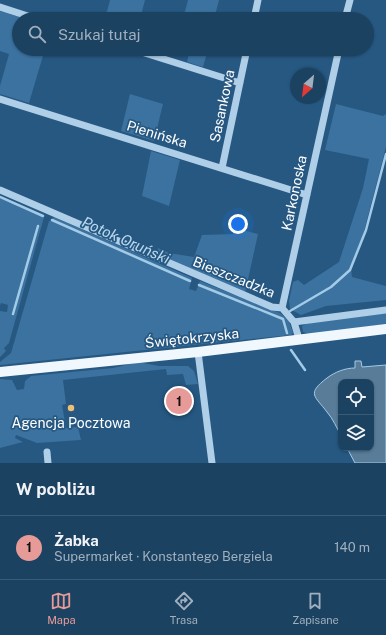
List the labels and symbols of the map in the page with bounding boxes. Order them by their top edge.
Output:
street label: Sasankowa [207,68,237,144]
north arrow [290,68,326,104]
street label: Pienińska [125,117,189,151]
street label: Karkonoska [278,154,310,232]
water label: Potok Oruński [79,213,173,267]
your location [228,214,248,234]
street label: Bieszczadzka [191,253,277,301]
street label: Świętokrzyska [144,323,240,351]
pin: 1 [166,386,192,416]
marker: Agencja Pocztowa [66,403,76,413]
place label: Agencja Pocztowa [11,415,131,431]

